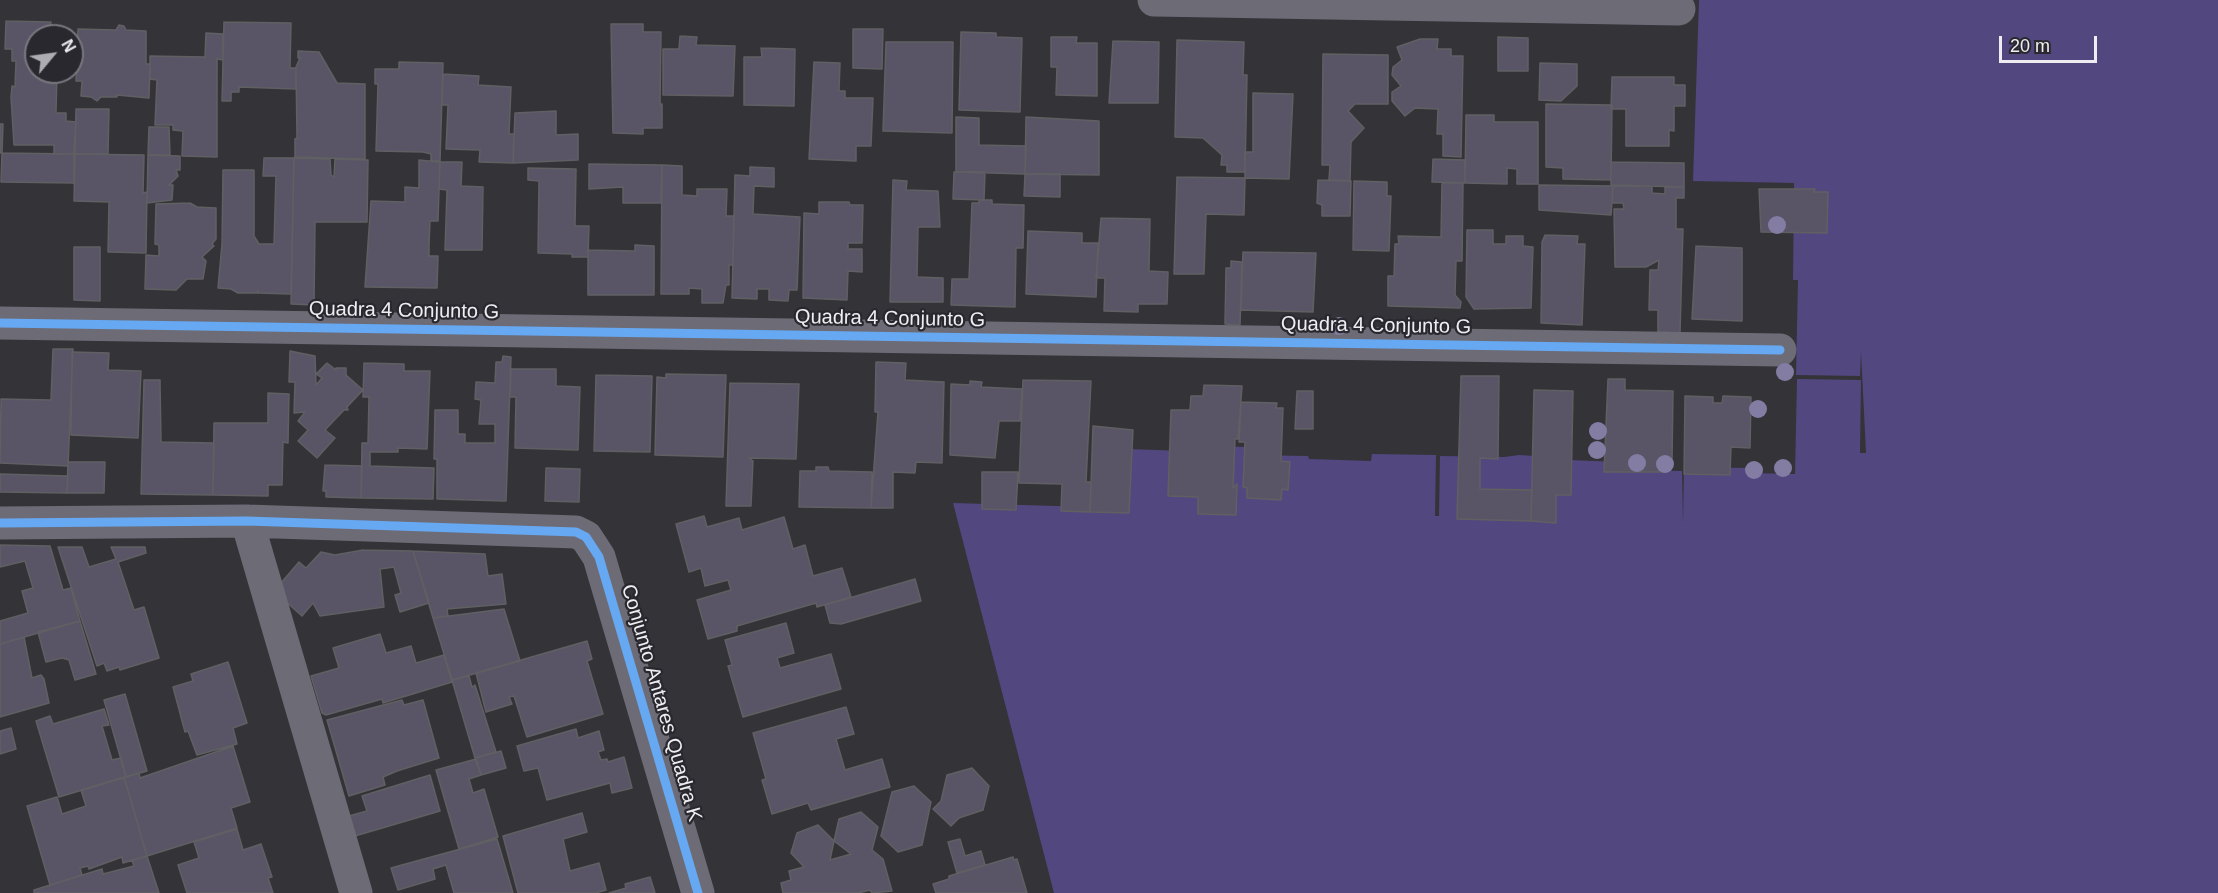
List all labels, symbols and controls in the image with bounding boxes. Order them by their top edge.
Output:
north arrow [24,24,84,84]
scale bar [2002,24,2100,62]
text: 20 m [2010,36,2050,56]
text: N [58,37,79,55]
street label: Quadra 4 Conjunto G [309,297,499,325]
street label: Quadra 4 Conjunto G [795,305,985,333]
street label: Quadra 4 Conjunto G [1281,312,1471,340]
street label: Conjunto Antares Quadra K [616,582,706,824]

